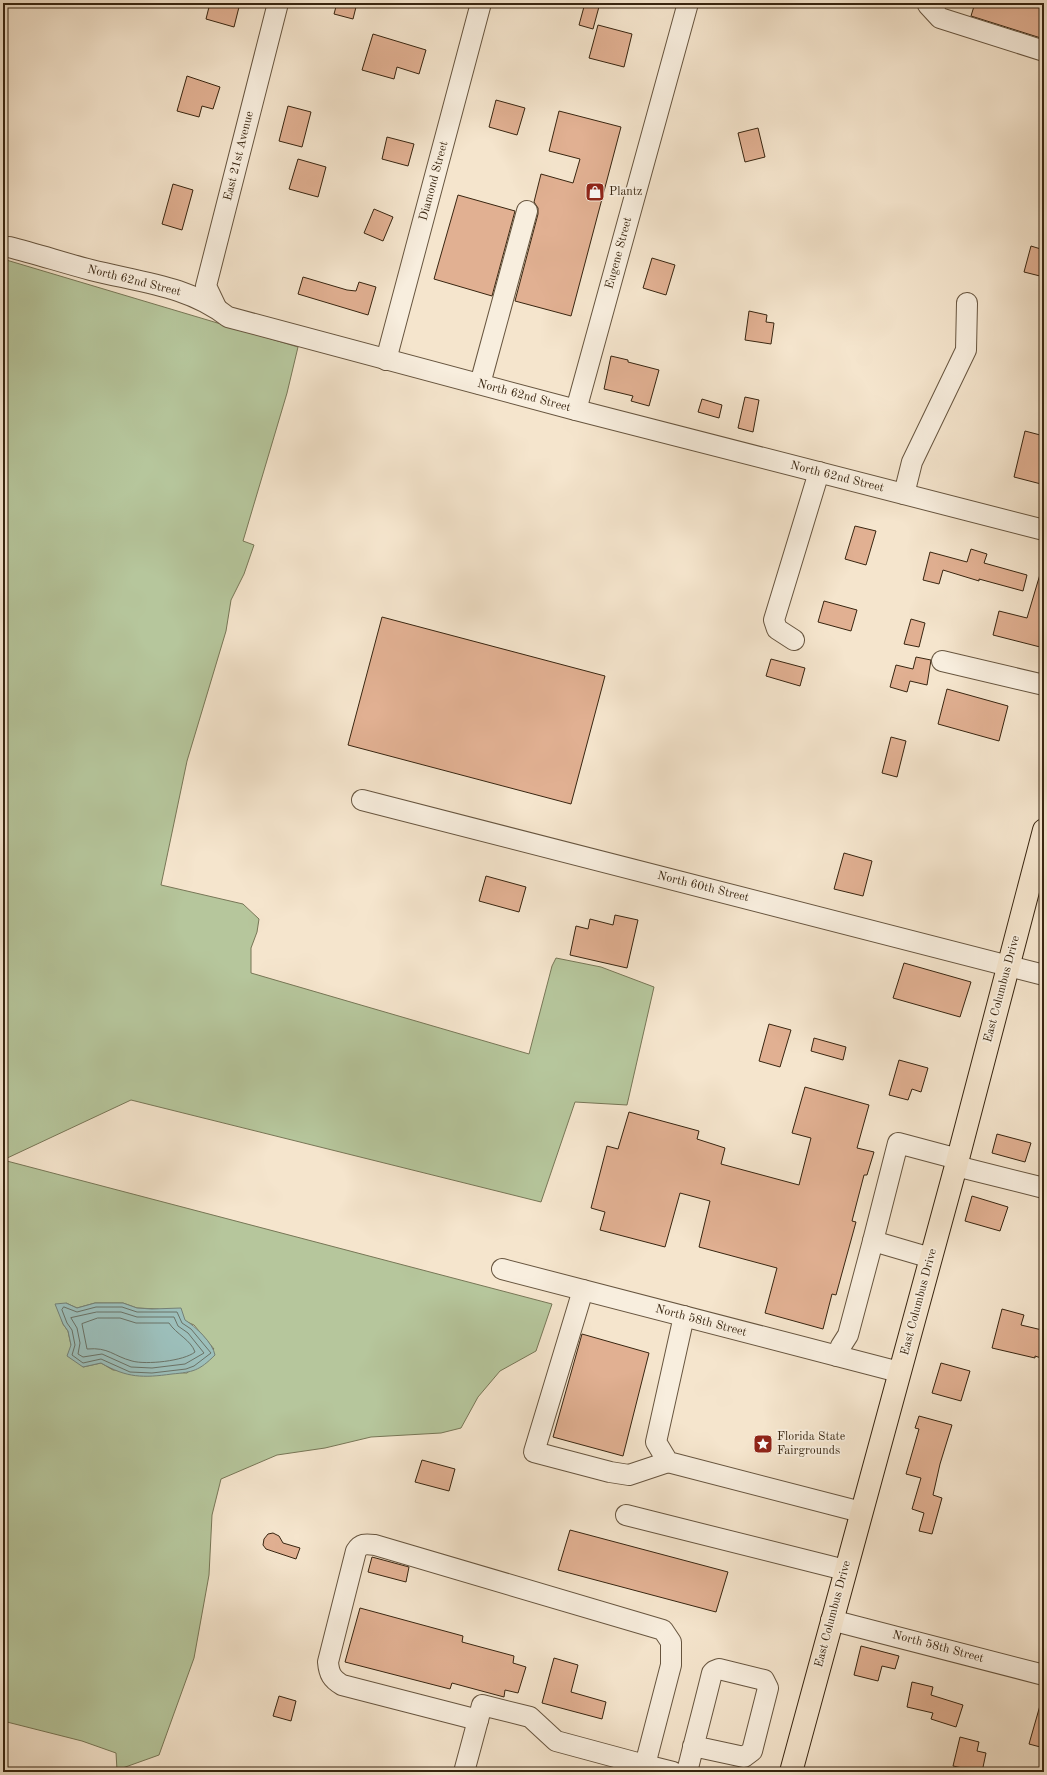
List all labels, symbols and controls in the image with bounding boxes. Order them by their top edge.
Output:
street label: East 21st Avenue [222,110,256,202]
street label: Diamond Street [418,140,450,222]
shop icon: Plantz [584,181,606,203]
place label: Plantz [609,186,642,198]
street label: Eugene Street [604,216,634,290]
street label: North 62nd Street [86,264,182,298]
street label: North 62nd Street [476,378,572,414]
street label: North 62nd Street [789,460,885,494]
street label: North 60th Street [656,870,750,904]
street label: East Columbus Drive [982,934,1022,1044]
street label: East Columbus Drive [899,1247,939,1357]
street label: North 58th Street [654,1302,748,1339]
place label: Florida State Fairgrounds [777,1431,846,1457]
place icon: Florida State Fairgrounds [752,1433,774,1455]
street label: East Columbus Drive [813,1559,853,1669]
street label: North 58th Street [891,1628,985,1665]

